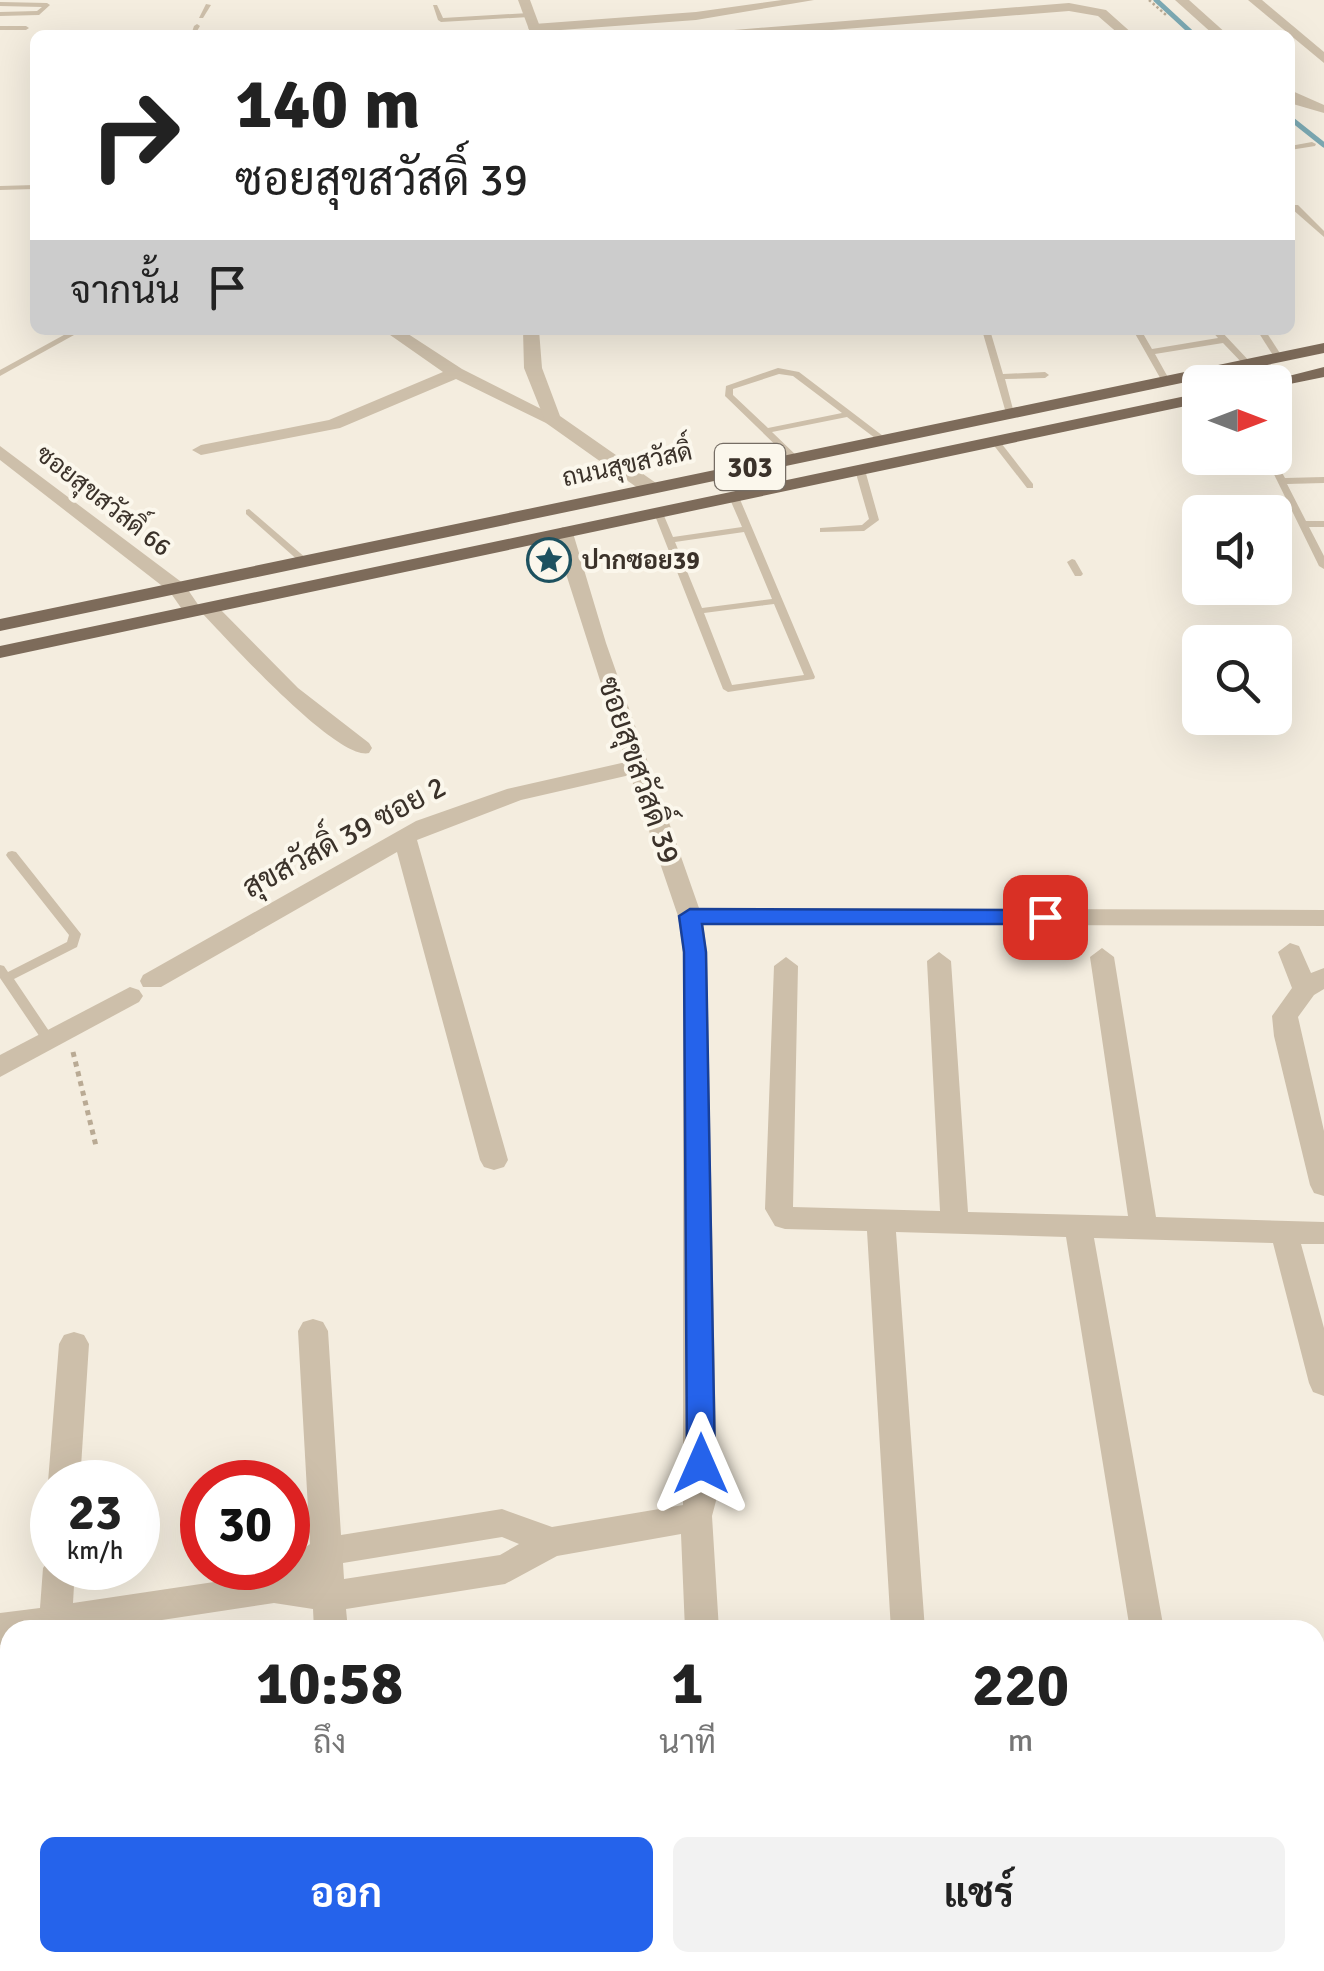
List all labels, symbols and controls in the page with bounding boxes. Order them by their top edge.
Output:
text: 140 m [235,61,420,147]
icon: right [70,70,200,200]
text: ซอยสุขสวัสดิ์ 39 [235,153,528,208]
icon: arrive [200,260,255,315]
text: จากนั้น [70,267,180,314]
north arrow [1182,365,1292,475]
map controls [1182,365,1292,735]
street label: ถนนสุขสวัสดิ์ [558,428,695,495]
street label: ซอยสุขสวัสดิ์ 66 [29,432,182,564]
road number: 303 [715,444,785,490]
button: sound [1182,495,1292,605]
place icon: ปากซอย39 [526,537,572,583]
place label: ปากซอย39 [582,545,700,576]
button: search [1182,625,1292,735]
street label: ซอยสุขสวัสดิ์ 39 [587,669,696,869]
street label: สุขสวัสดิ์ 39 ซอย 2 [232,761,453,908]
pin [1003,875,1088,960]
icon: arrive [1018,890,1073,945]
position arrow [649,1412,753,1516]
speed limit sign: 30 [180,1460,310,1590]
text: 23 [68,1482,122,1544]
text: km/h [67,1535,123,1566]
text: 10:58 [256,1647,403,1721]
text: 1 [671,1647,704,1721]
text: 220 [972,1649,1069,1723]
text: m [1008,1721,1033,1760]
text: ถึง [313,1723,346,1762]
text: นาที [659,1723,716,1762]
button: ออก [40,1837,653,1952]
button: แชร์ [673,1837,1285,1952]

